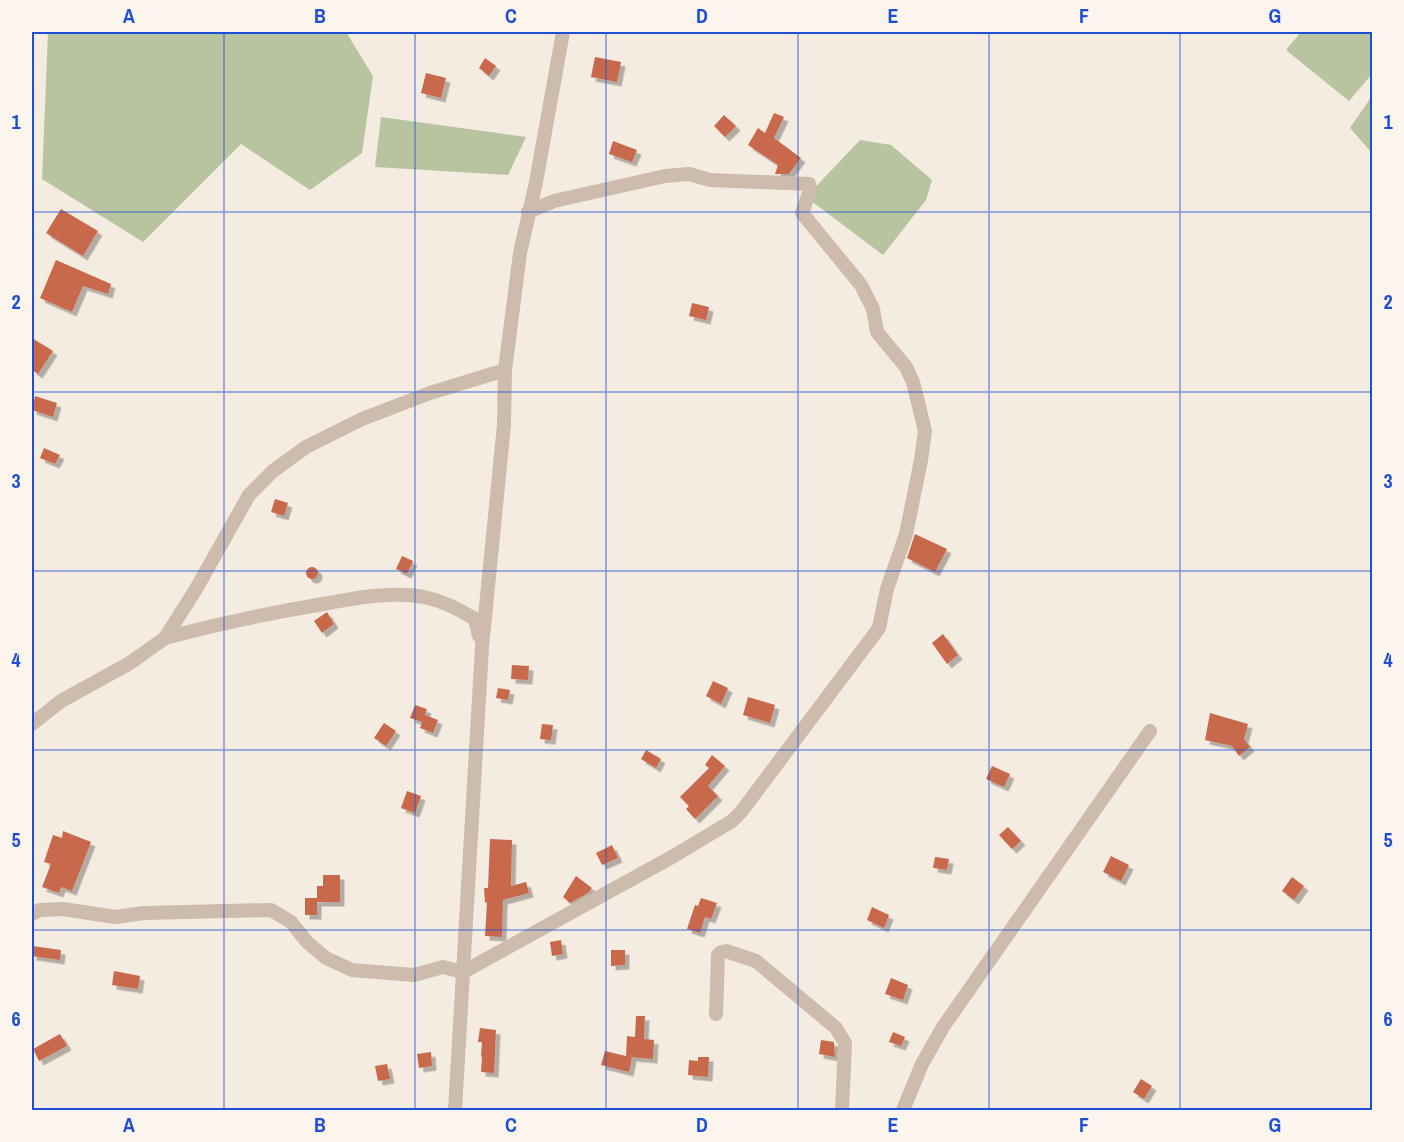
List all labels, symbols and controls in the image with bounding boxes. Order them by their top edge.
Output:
text: A [123,2,135,29]
text: B [314,2,326,29]
text: C [505,2,517,29]
text: D [696,2,708,29]
text: E [888,2,899,29]
text: F [1079,2,1089,29]
text: G [1269,2,1281,29]
text: 1 [11,108,21,135]
text: 1 [1383,108,1393,135]
text: 2 [11,288,21,315]
text: 2 [1383,288,1393,315]
text: 3 [11,467,21,494]
text: 3 [1383,467,1393,494]
text: 4 [11,646,21,673]
text: 4 [1383,646,1393,673]
text: 5 [11,826,21,853]
text: 5 [1383,826,1393,853]
text: 6 [11,1005,21,1032]
text: 6 [1383,1005,1393,1032]
text: A [123,1111,135,1138]
text: B [314,1111,326,1138]
text: C [505,1111,517,1138]
text: D [696,1111,708,1138]
text: E [888,1111,899,1138]
text: F [1079,1111,1089,1138]
text: G [1269,1111,1281,1138]

